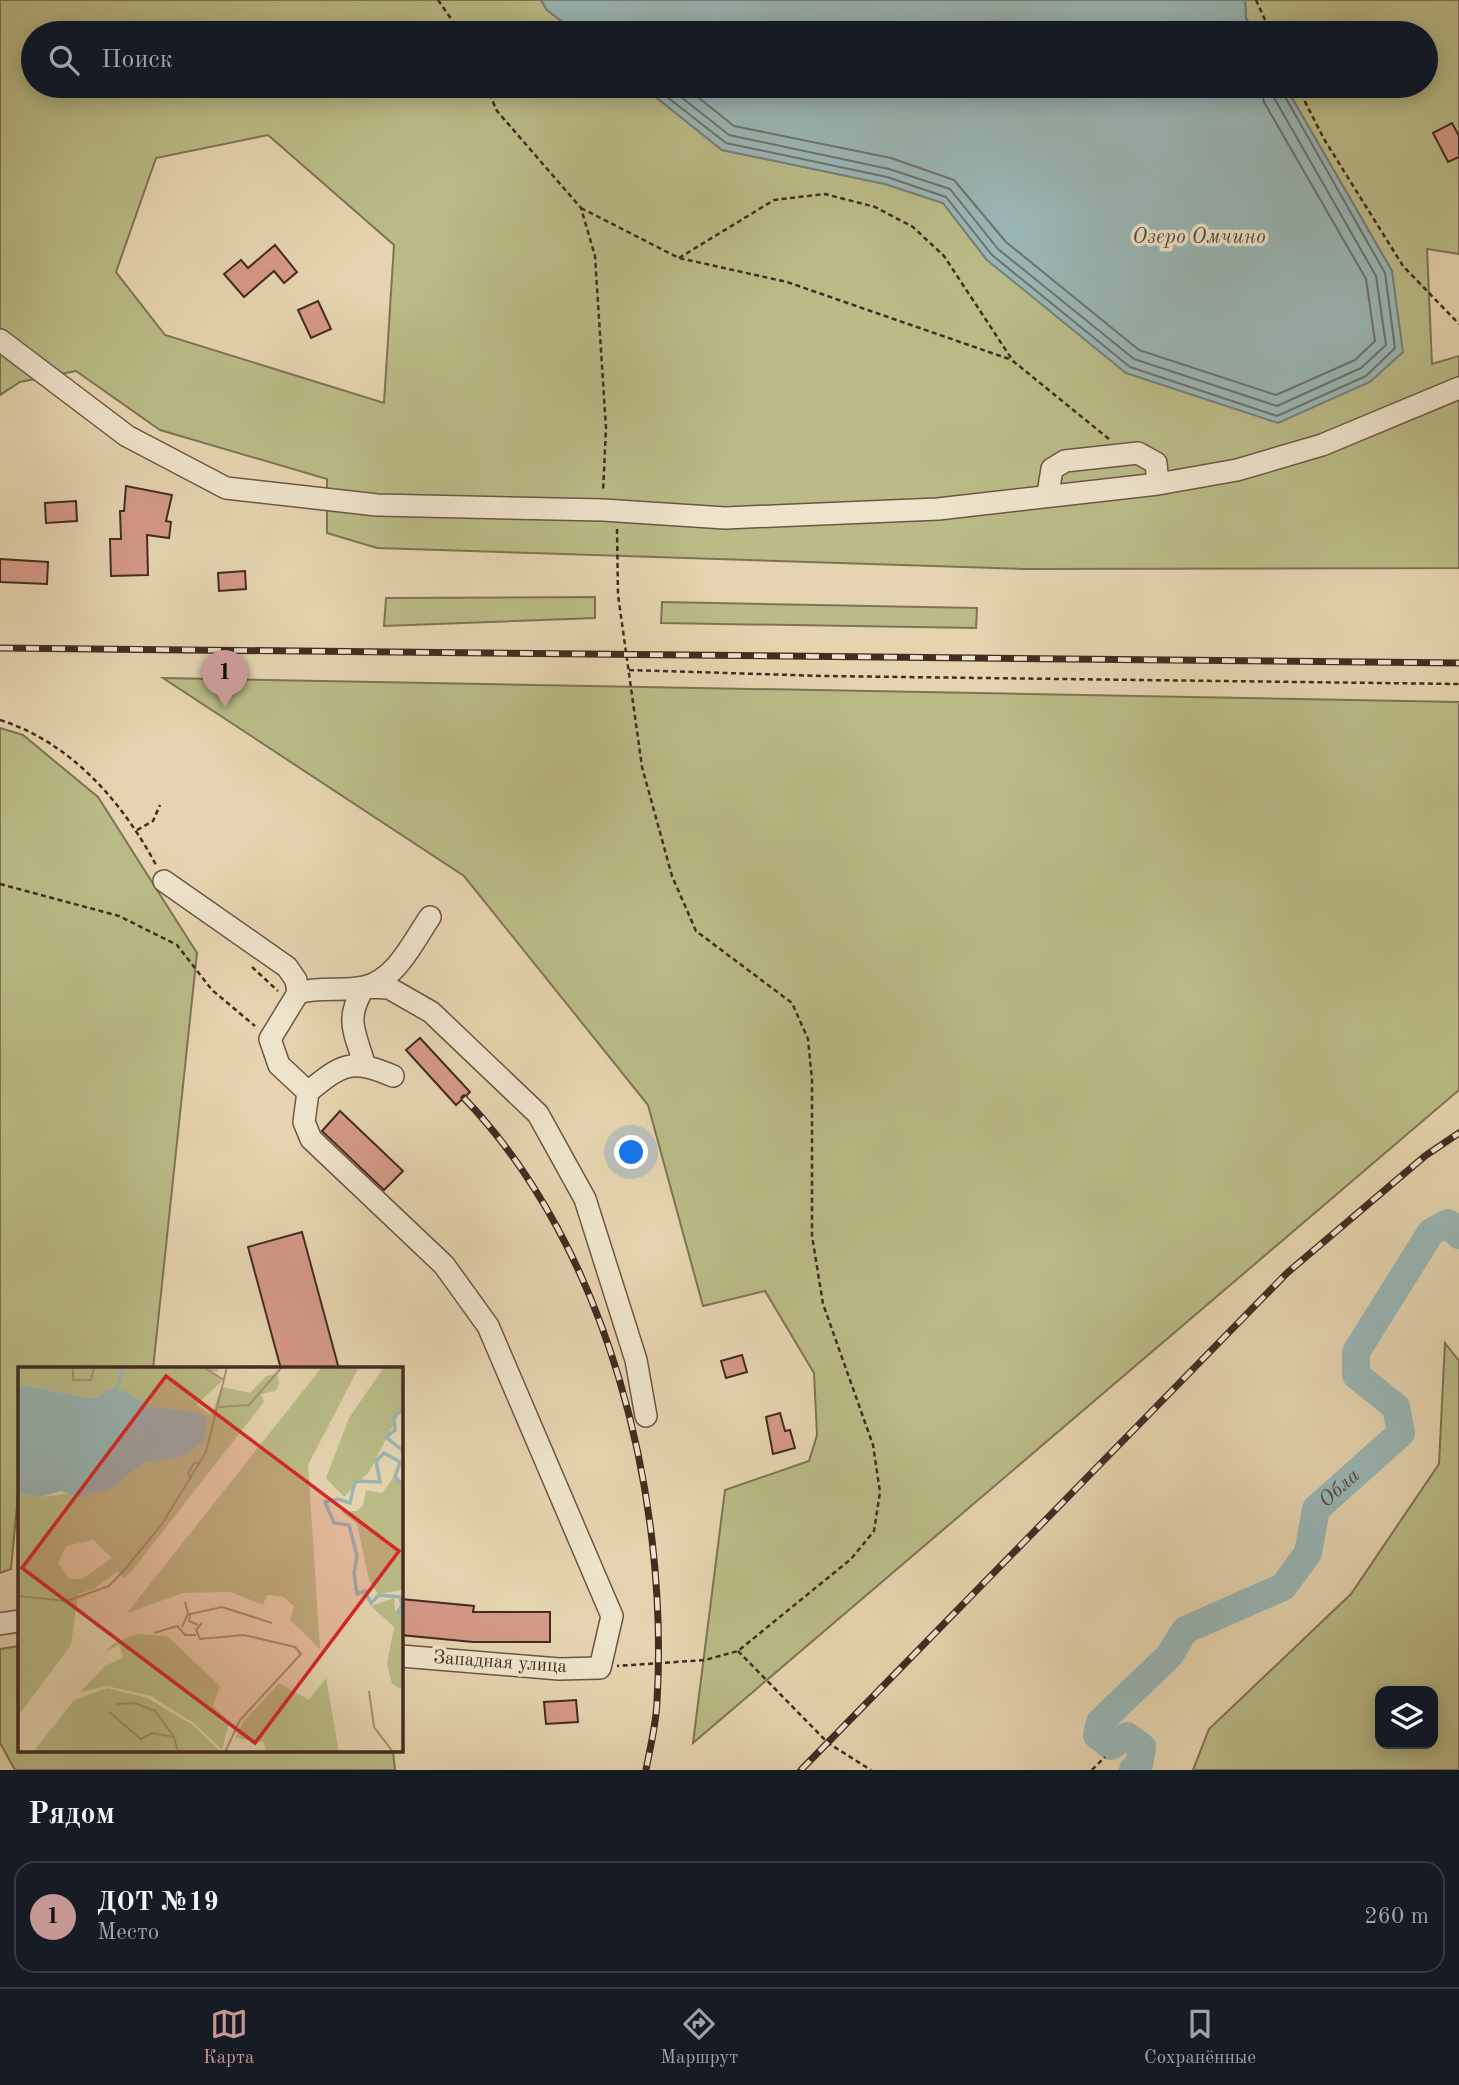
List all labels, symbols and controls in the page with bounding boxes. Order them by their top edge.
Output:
search box [21,21,1438,98]
icon: search [45,41,83,79]
text: Поиск [101,47,173,73]
water label: Озеро Омчино [1132,227,1266,248]
pin: 1 [202,650,248,708]
your location [614,1135,648,1169]
inset map [18,1367,402,1752]
water label: Обла [1315,1465,1364,1512]
street label: Западная улица [433,1649,568,1677]
map controls [1375,1686,1438,1749]
button: layers [1375,1686,1438,1749]
text: Рядом [28,1800,115,1830]
text: ДОТ №19 [97,1890,219,1916]
text: 1 [46,1905,60,1928]
text: 260 m [1364,1905,1429,1928]
text: Место [97,1921,159,1944]
tab: Карта [203,2005,254,2070]
tab: Маршрут [660,2005,738,2070]
tab: Сохранённые [1144,2005,1256,2070]

